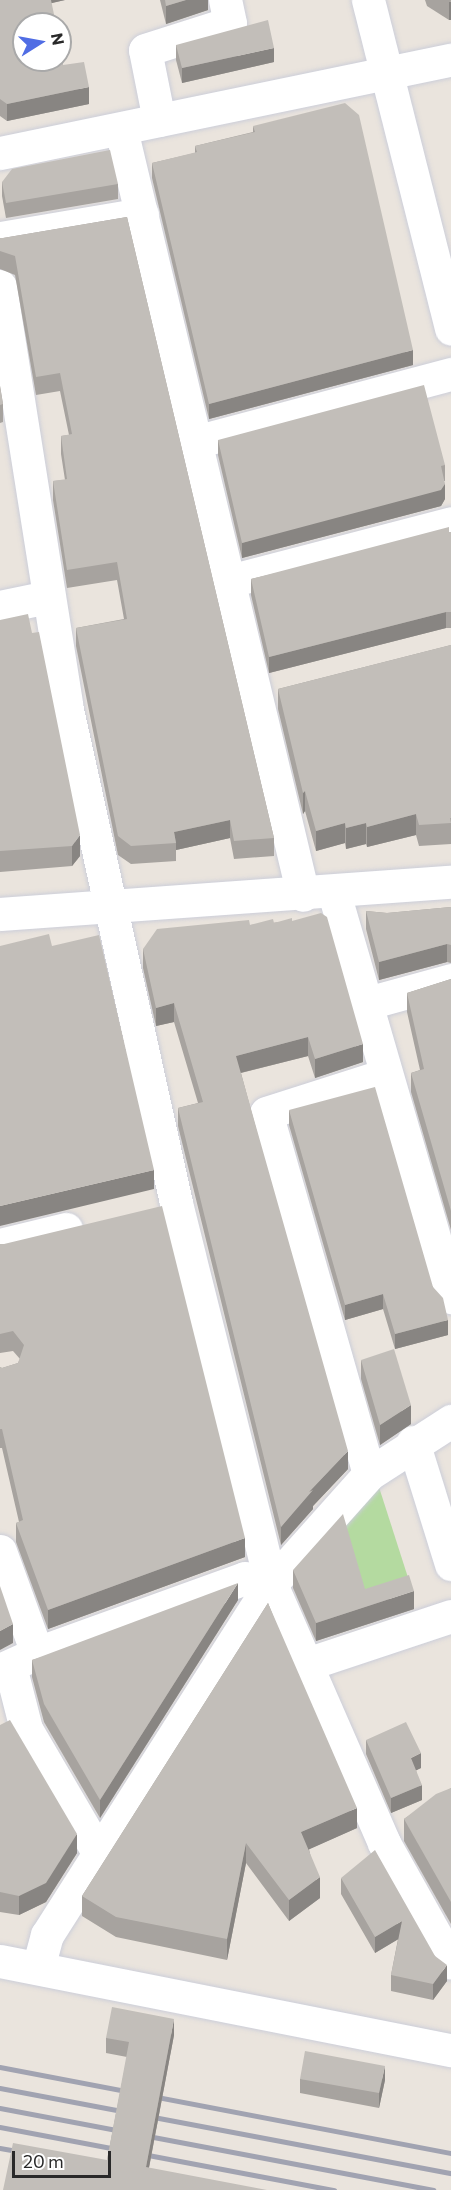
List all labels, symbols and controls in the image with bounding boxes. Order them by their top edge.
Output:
north arrow [12,12,72,72]
text: N [48,31,69,47]
scale bar [15,2139,114,2177]
text: 20 m [23,2150,64,2172]

